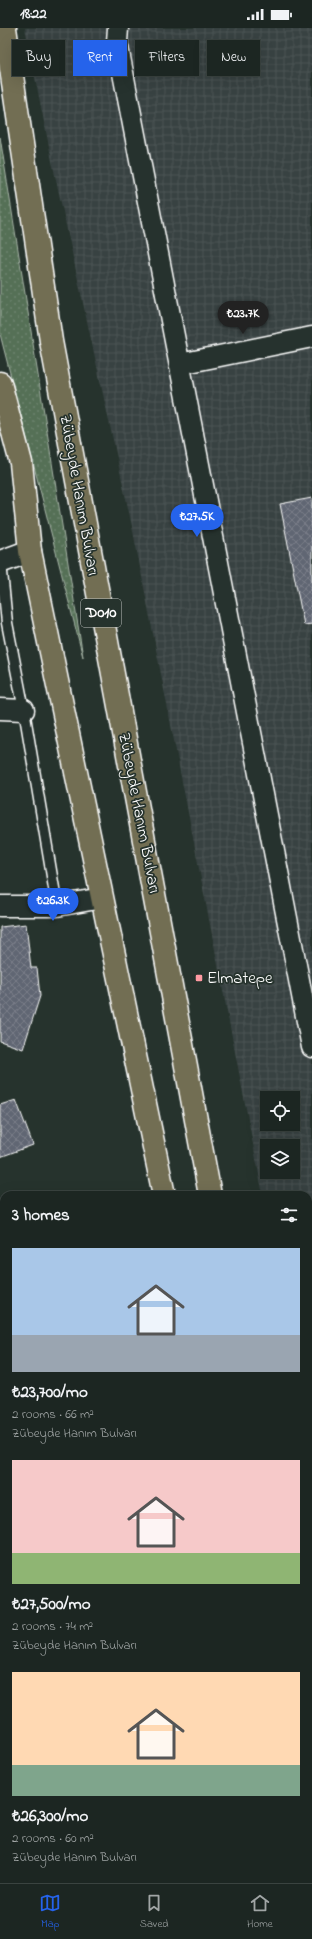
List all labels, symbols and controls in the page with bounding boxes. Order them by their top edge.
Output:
text: 18:22 [20,3,47,25]
chip: Buy [12,40,65,76]
chip: Rent [73,40,127,76]
chip: Filters [135,40,199,76]
chip: New [207,40,260,76]
pin: ₺23.7K [210,301,276,335]
text: ₺23.7K [227,304,259,323]
street label: Zübeyde Hanım Bulvarı [52,412,105,578]
pin: ₺27.5K [164,504,230,538]
text: ₺27.5K [180,507,214,526]
road number: D010 [81,599,121,627]
street label: Zübeyde Hanım Bulvarı [110,730,167,896]
pin: ₺26.3K [20,888,86,922]
text: ₺26.3K [37,891,69,910]
place label: Elmatepe [207,966,273,991]
marker: Elmatepe [194,973,204,983]
map controls [260,1091,300,1179]
button: locate [260,1091,300,1131]
button: layers [260,1139,300,1179]
text: 3 homes [12,1203,70,1228]
icon: filters [278,1204,300,1226]
icon: home [120,1274,192,1346]
text: ₺23,700/mo [12,1380,88,1405]
text: 2 rooms · 66 m² [12,1405,94,1424]
text: Zübeyde Hanım Bulvarı [12,1424,137,1443]
icon: home [120,1486,192,1558]
text: ₺27,500/mo [12,1592,91,1617]
text: 2 rooms · 74 m² [12,1617,93,1636]
text: Zübeyde Hanım Bulvarı [12,1636,137,1655]
icon: home [120,1698,192,1770]
text: ₺26,300/mo [12,1804,88,1829]
text: 2 rooms · 60 m² [12,1829,94,1848]
text: Zübeyde Hanım Bulvarı [12,1848,137,1867]
tab: Map [39,1892,61,1932]
tab: Saved [140,1892,169,1932]
tab: Home [247,1892,273,1932]

